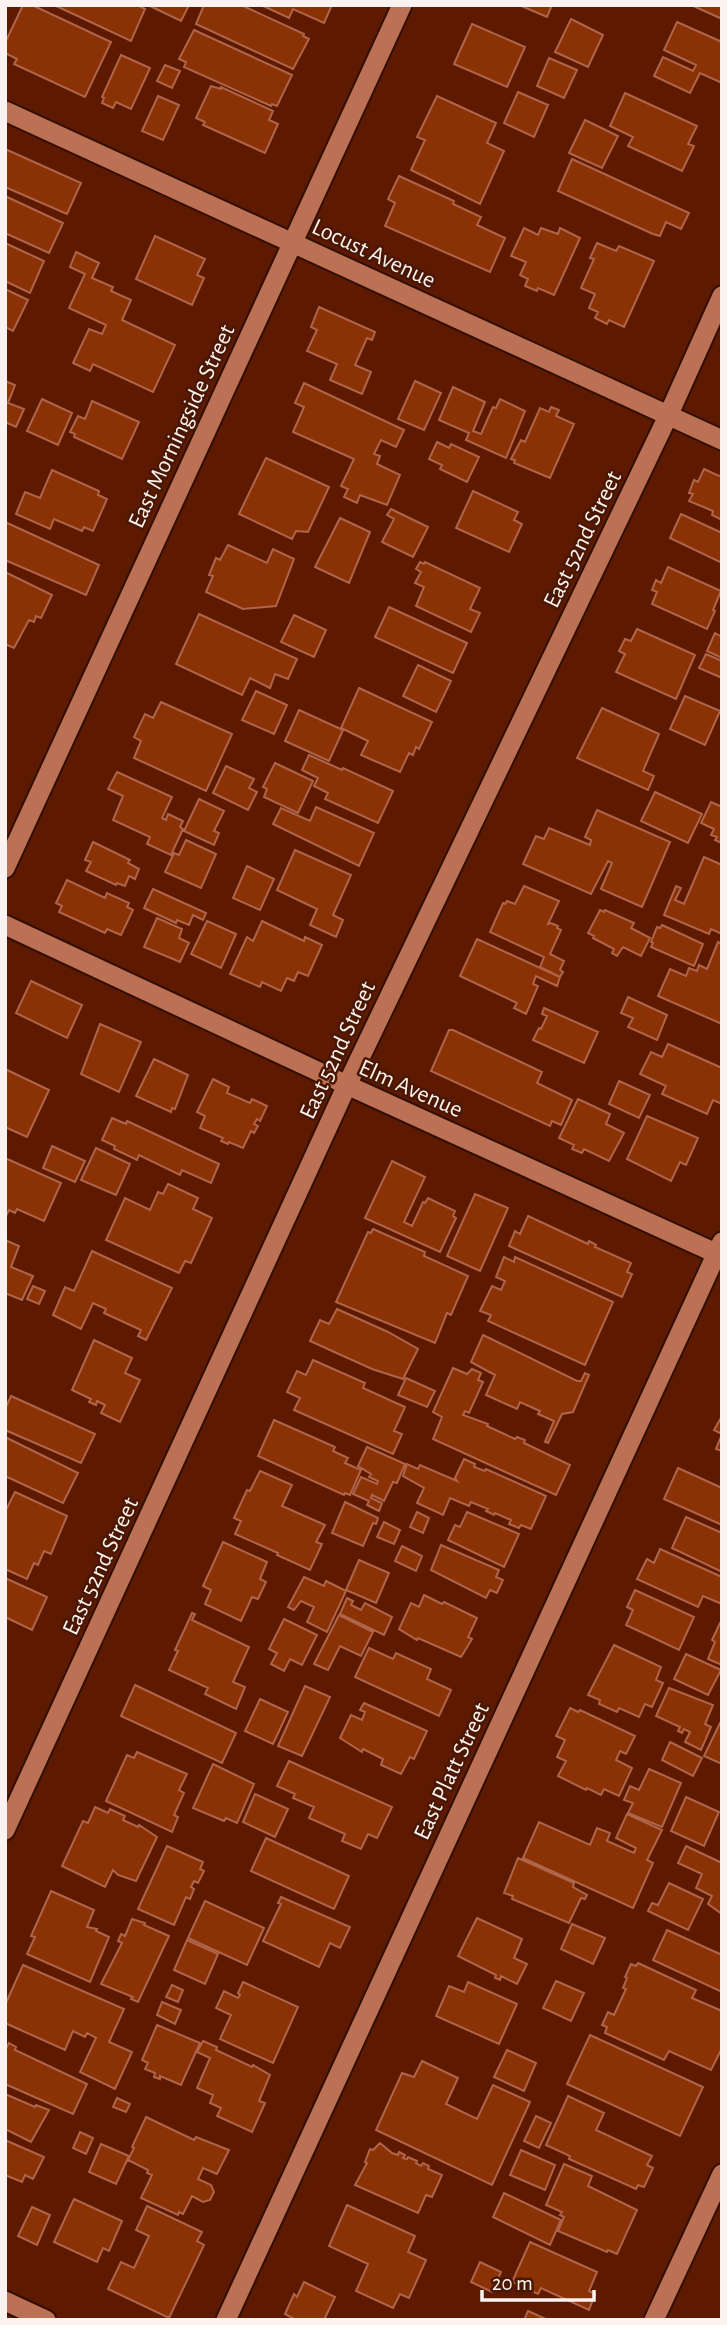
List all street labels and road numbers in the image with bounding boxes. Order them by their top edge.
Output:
street label: Locust Avenue [308,215,439,293]
street label: East Morningside Street [124,321,240,532]
street label: East 52nd Street [539,467,626,612]
street label: East 52nd Street [296,978,380,1123]
street label: Elm Avenue [355,1055,466,1122]
street label: East 52nd Street [59,1494,143,1639]
street label: East Platt Street [410,1699,494,1844]

